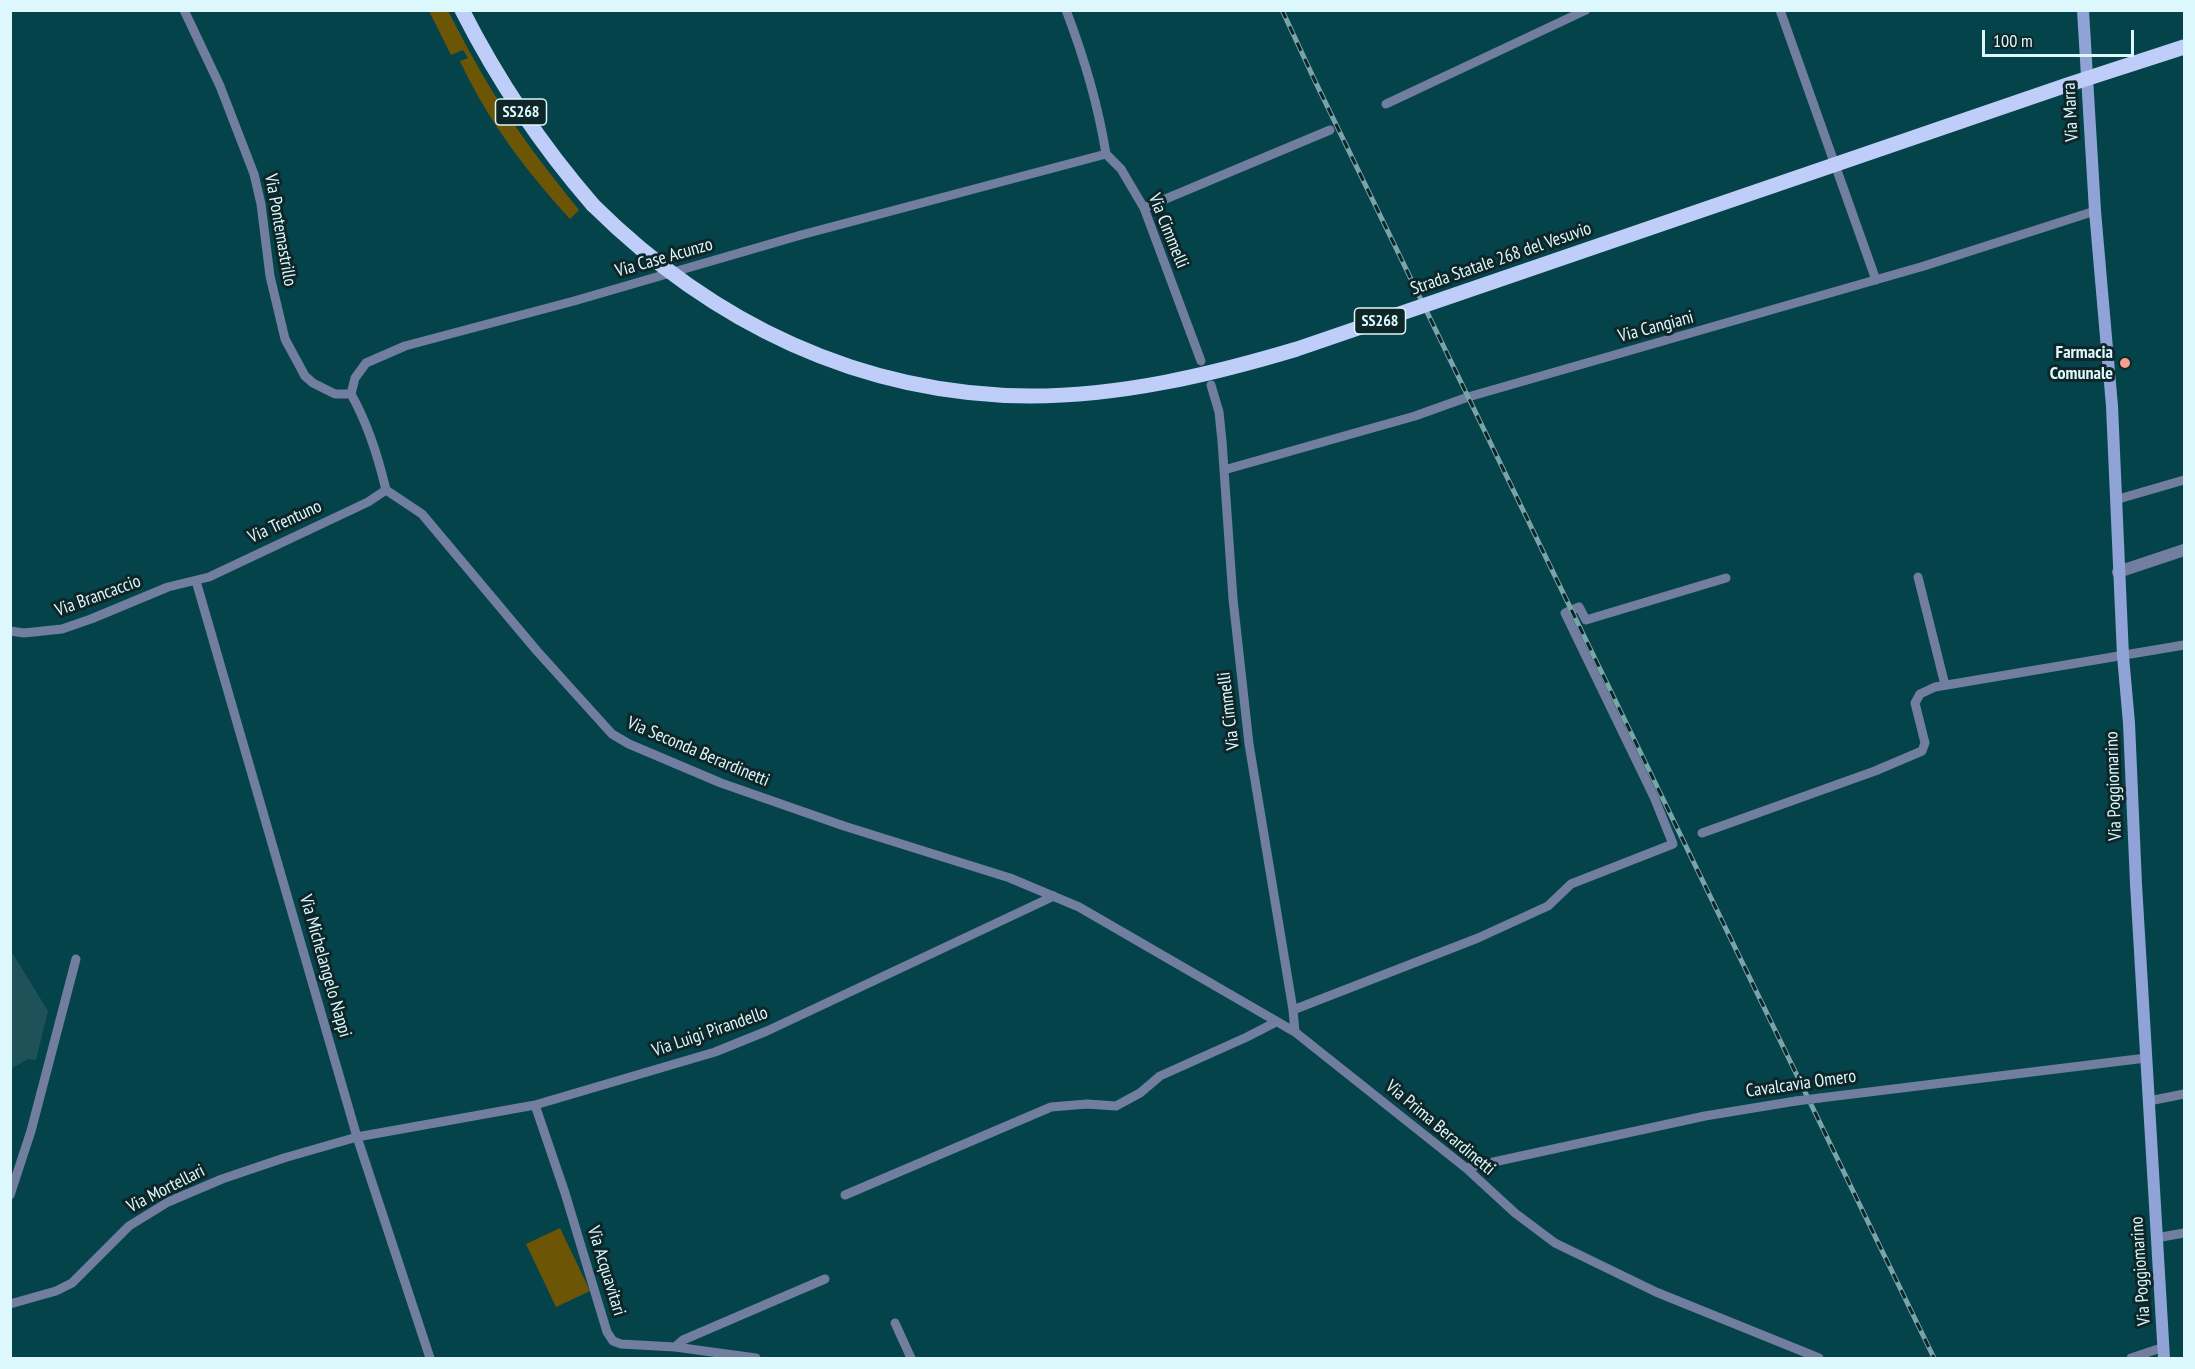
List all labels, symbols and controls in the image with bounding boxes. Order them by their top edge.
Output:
scale bar [1985,18,2136,56]
text: 100 m [1993,29,2033,52]
street label: Via Marra [2059,82,2083,142]
road number: SS268 [496,99,546,125]
street label: Via Pontemastrillo [259,172,301,288]
street label: Via Cimmelli [1143,191,1193,271]
street label: Strada Statale 268 del Vesuvio [1408,218,1594,300]
street label: Via Case Acunzo [613,234,715,282]
street label: Via Cangiani [1616,307,1696,347]
road number: SS268 [1354,308,1406,334]
place label: Farmacia Comunale [2050,342,2113,385]
marker: Farmacia Comunale [2118,356,2132,370]
street label: Via Trentuno [245,496,325,548]
street label: Via Brancaccio [52,571,144,621]
street label: Via Cimmelli [1213,671,1245,751]
street label: Via Seconda Berardinetti [624,712,772,792]
street label: Via Poggiomarino [2101,731,2127,841]
street label: Via Michelangelo Nappi [294,892,356,1040]
street label: Via Luigi Pirandello [649,1002,771,1062]
street label: Cavalcavia Omero [1745,1066,1857,1102]
street label: Via Prima Berardinetti [1381,1076,1499,1180]
street label: Via Mortellari [123,1160,209,1218]
street label: Via Poggiomarino [2126,1216,2156,1326]
street label: Via Acquavitari [582,1224,630,1318]

